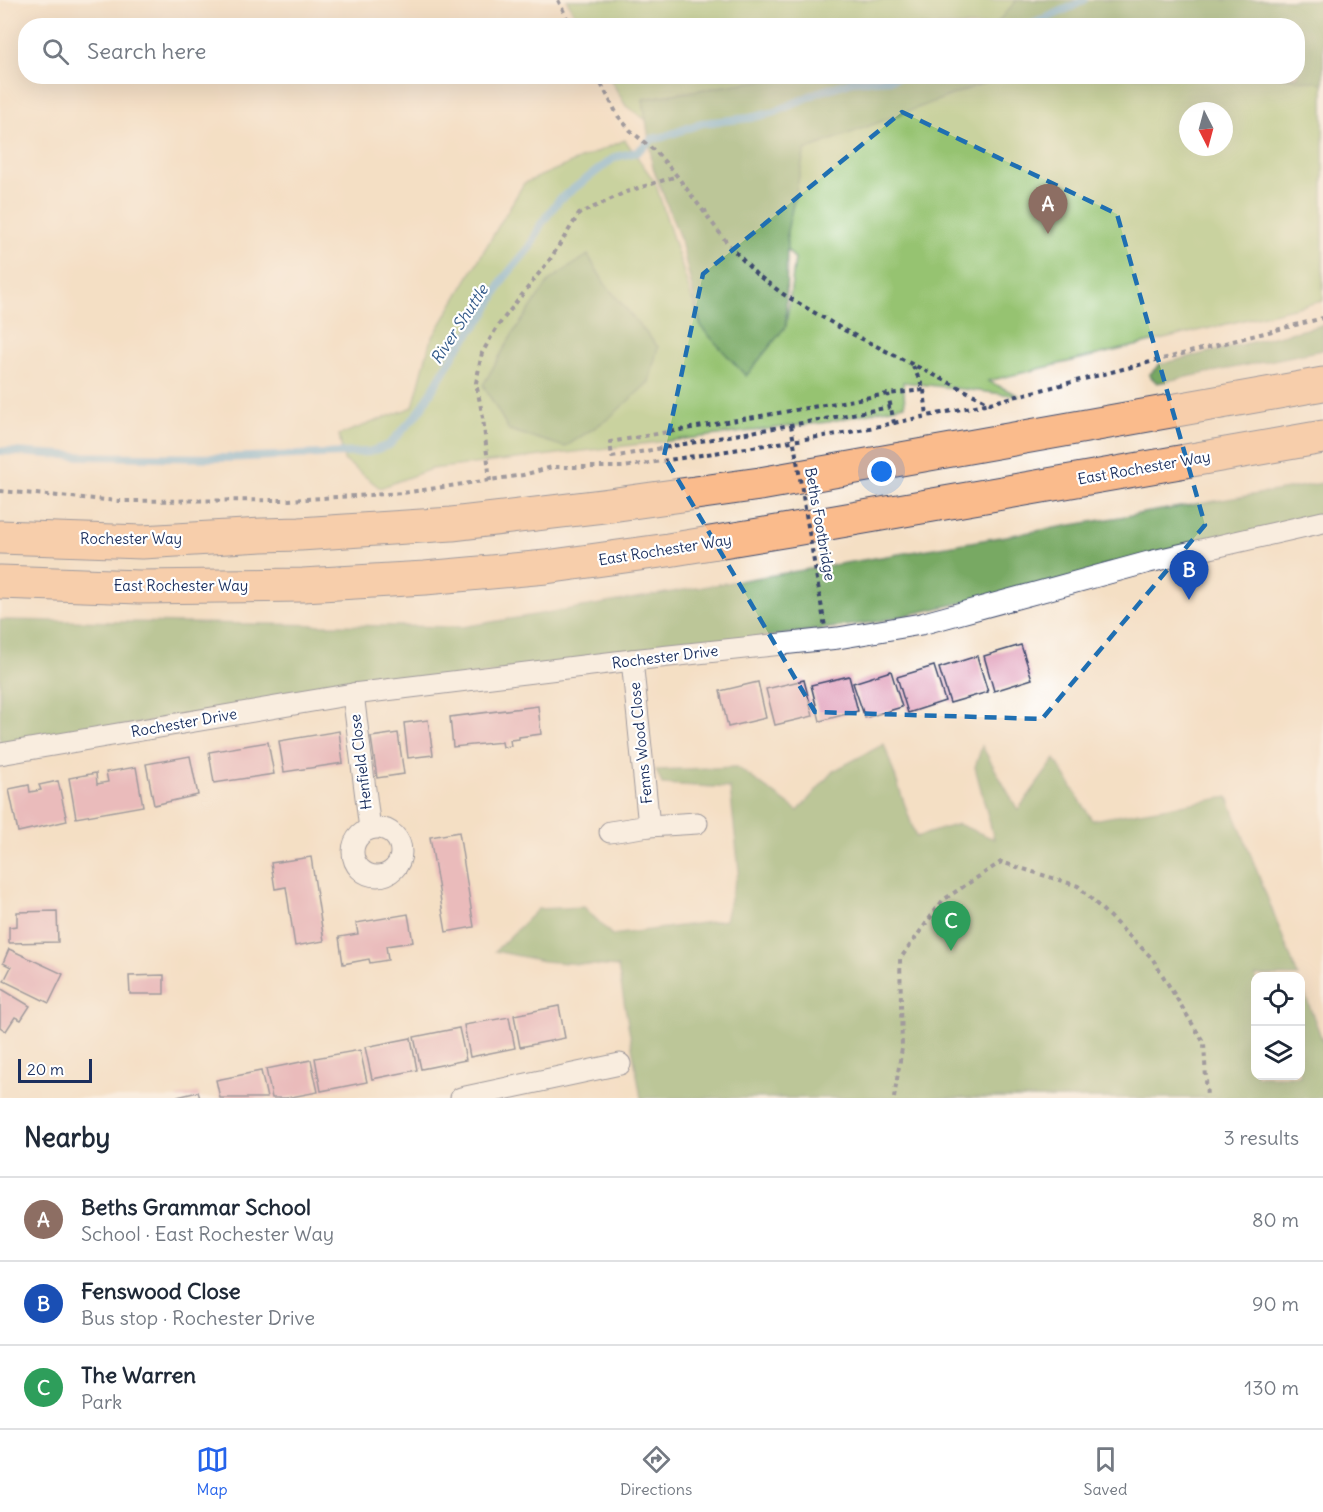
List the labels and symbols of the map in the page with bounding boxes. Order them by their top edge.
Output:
north arrow [1179,102,1233,156]
pin: A [1028,184,1068,234]
water label: River Shuttle [426,279,493,368]
street label: East Rochester Way [1076,446,1212,489]
your location [867,457,896,486]
street label: Beths Footbridge [801,466,840,582]
street label: Rochester Way [80,529,182,548]
street label: East Rochester Way [597,530,733,569]
pin: B [1170,550,1208,600]
street label: East Rochester Way [114,576,248,595]
street label: Rochester Drive [611,641,719,672]
street label: Fenns Wood Close [625,681,656,805]
street label: Rochester Drive [129,704,238,741]
street label: Henfield Close [345,713,376,811]
pin: C [932,902,970,951]
scale bar [18,1056,92,1084]

